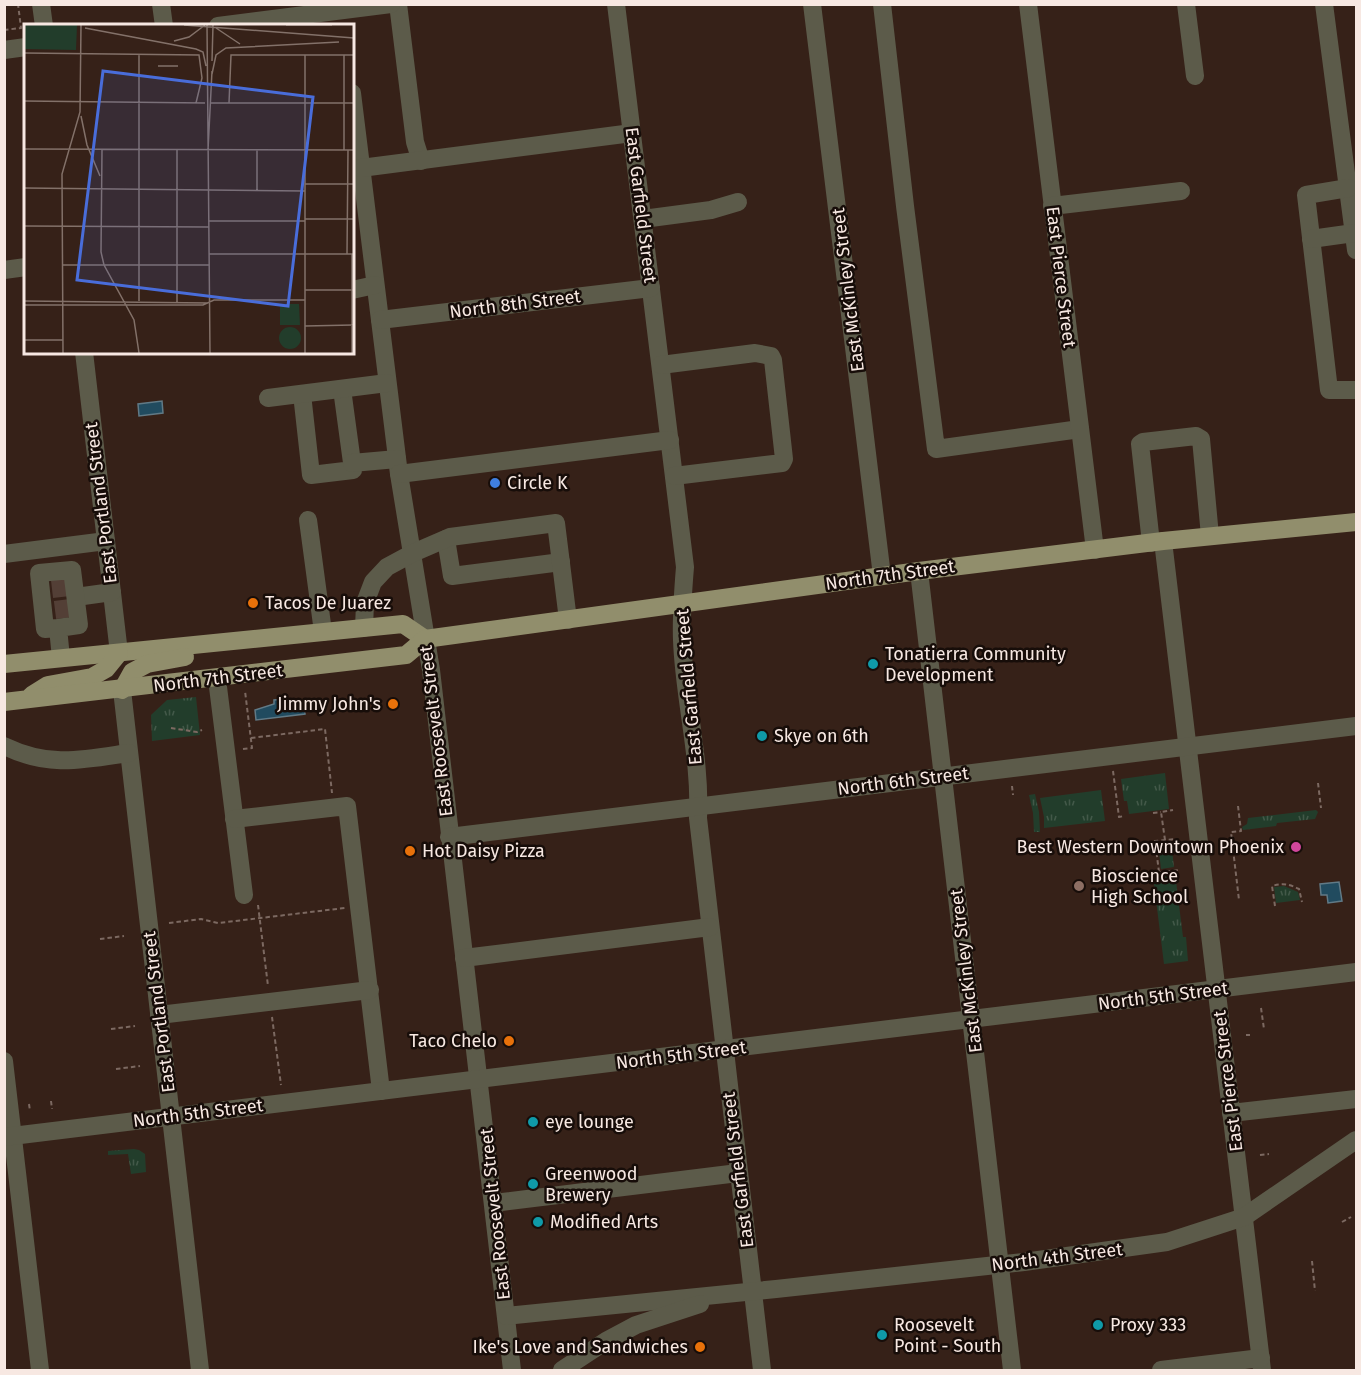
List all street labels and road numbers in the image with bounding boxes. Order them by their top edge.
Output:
street label: East Garfield Street [621,126,662,285]
street label: East Pierce Street [1041,205,1081,349]
street label: East McKinley Street [827,206,869,373]
street label: North 8th Street [448,285,582,323]
street label: East Portland Street [80,421,122,585]
street label: North 7th Street [824,555,956,595]
street label: East Garfield Street [671,608,707,766]
street label: East Roosevelt Street [415,644,457,818]
street label: North 7th Street [152,659,284,697]
street label: North 6th Street [836,762,970,800]
street label: East McKinley Street [945,887,987,1054]
street label: East Portland Street [138,930,180,1094]
street label: North 5th Street [1097,977,1230,1015]
street label: East Pierce Street [1208,1009,1248,1153]
street label: North 5th Street [615,1036,748,1074]
street label: East Garfield Street [717,1090,758,1249]
street label: North 5th Street [132,1094,265,1132]
street label: East Roosevelt Street [475,1127,515,1301]
street label: North 4th Street [990,1238,1124,1276]

